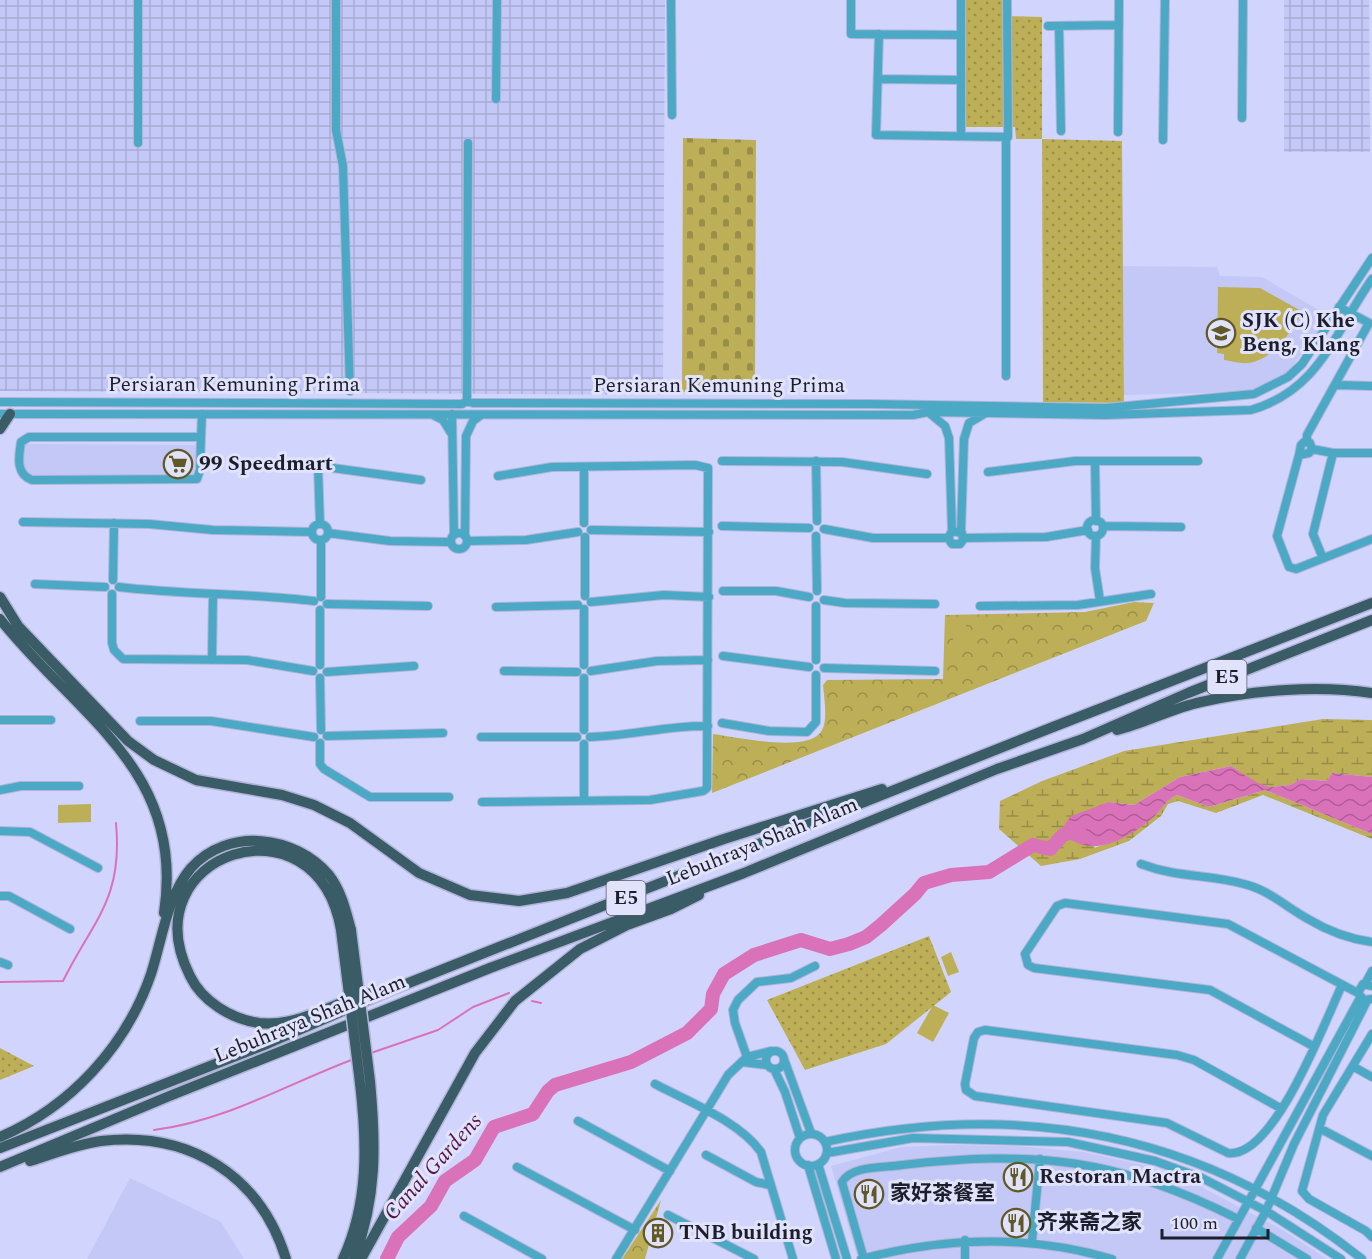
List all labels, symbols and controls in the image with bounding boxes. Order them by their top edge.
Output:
place label: SJK (C) Khe Beng, Klang [1242,305,1360,361]
school or university icon: SJK (C) Khe Beng, Klang [1205,317,1237,349]
street label: Persiaran Kemuning Prima [108,369,361,401]
street label: Persiaran Kemuning Prima [593,370,846,402]
supermarket icon: 99 Speedmart [162,448,194,480]
place label: 99 Speedmart [199,448,333,480]
road number: E5 [1208,660,1246,694]
street label: Lebuhraya Shah Alam [661,789,863,895]
road number: E5 [606,881,646,915]
street label: Lebuhraya Shah Alam [209,966,411,1072]
water label: Canal Gardens [376,1106,490,1228]
restaurant icon: Restoran Mactra [1002,1161,1034,1193]
place label: Restoran Mactra [1039,1161,1201,1193]
restaurant icon: 家好茶餐室 [853,1178,885,1210]
place label: 家好茶餐室 [890,1178,995,1210]
scale bar [1162,1202,1268,1240]
restaurant icon: 齐来斋之家 [1000,1207,1032,1239]
place label: 齐来斋之家 [1037,1207,1142,1239]
text: 100 m [1171,1210,1218,1237]
building icon: TNB building [642,1217,674,1249]
place label: TNB building [679,1217,813,1249]

